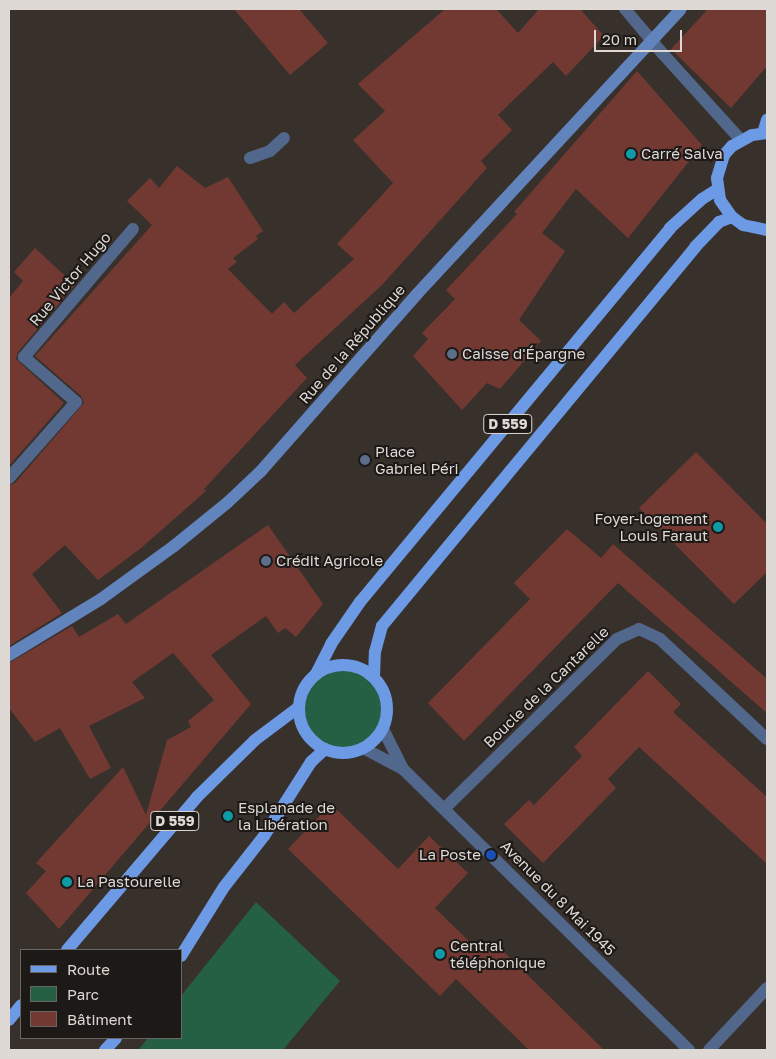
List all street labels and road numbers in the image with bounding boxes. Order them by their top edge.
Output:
street label: Rue Victor Hugo [26,228,114,330]
street label: Rue de la République [295,281,409,407]
road number: D 559 [483,412,533,436]
street label: Boucle de la Cantarelle [480,623,612,751]
road number: D 559 [150,809,200,832]
street label: Avenue du 8 Mai 1945 [497,837,619,959]

